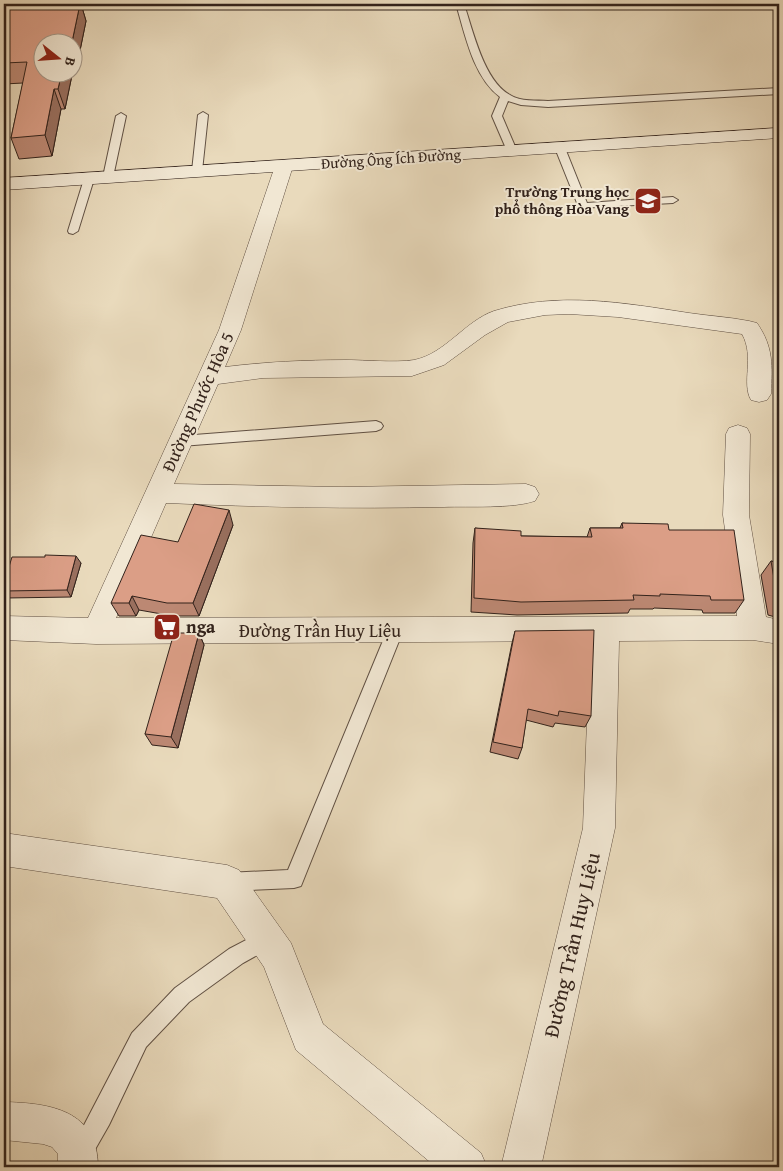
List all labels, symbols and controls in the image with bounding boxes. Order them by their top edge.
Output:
north arrow [32,32,82,82]
text: B [60,55,81,69]
street label: Đường Ông Ích Đường [320,143,462,174]
place label: Trường Trung học phổ thông Hòa Vang [495,181,629,219]
school or university icon: Trường Trung học phổ thông Hòa Vang [633,186,663,216]
street label: Đường Phước Hòa 5 [155,327,241,476]
supermarket icon: nga [152,612,182,642]
place label: nga [186,613,216,640]
street label: Đường Trần Huy Liệu [239,617,401,644]
street label: Đường Trần Huy Liệu [535,849,608,1040]

